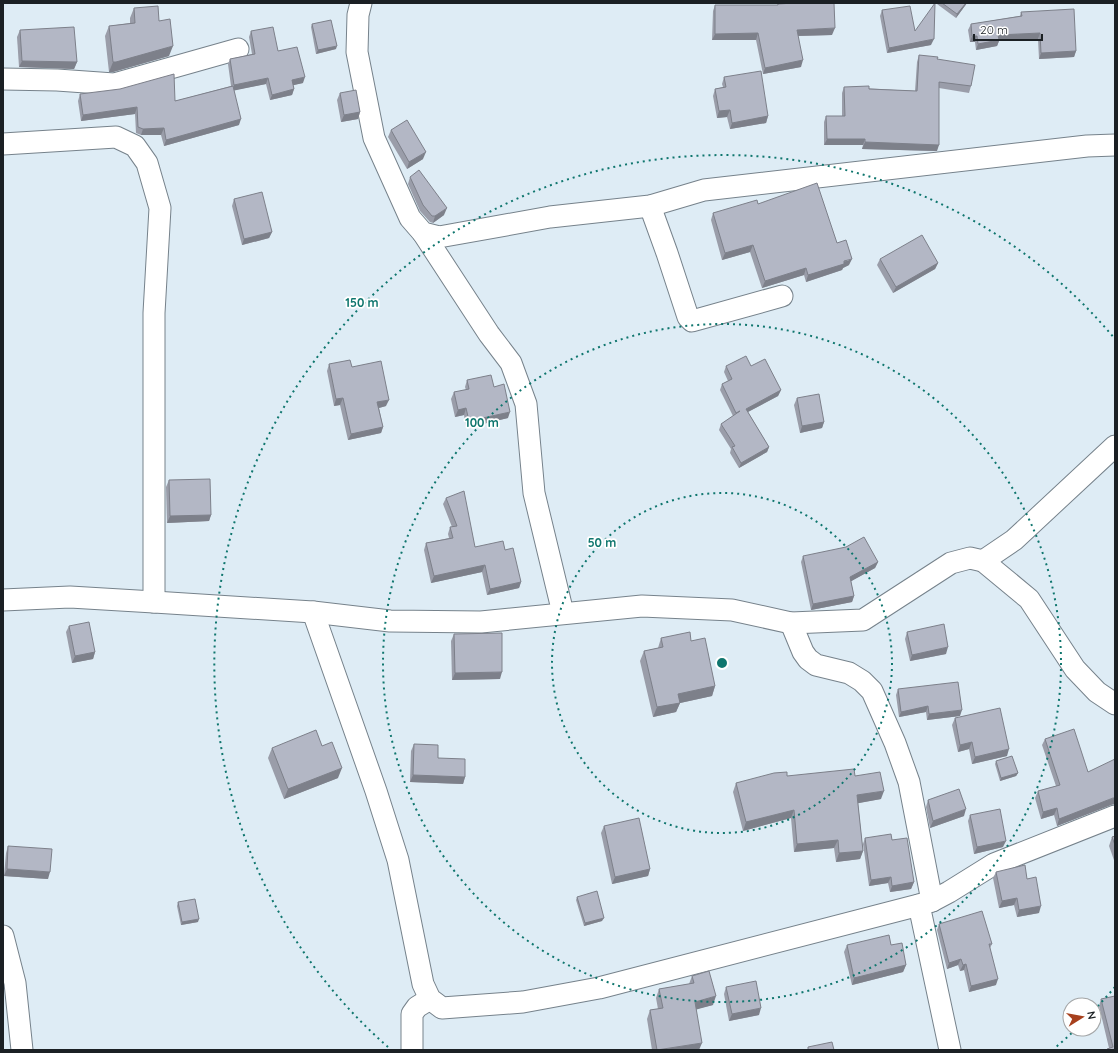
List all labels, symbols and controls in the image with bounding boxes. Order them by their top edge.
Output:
scale bar [974,16,1042,42]
text: 20 m [980,22,1008,37]
text: 150 m [345,295,379,310]
text: 100 m [465,415,499,430]
text: 50 m [588,535,616,550]
centre of rings [715,656,729,670]
north arrow [1062,997,1102,1037]
text: N [1084,1010,1099,1020]

